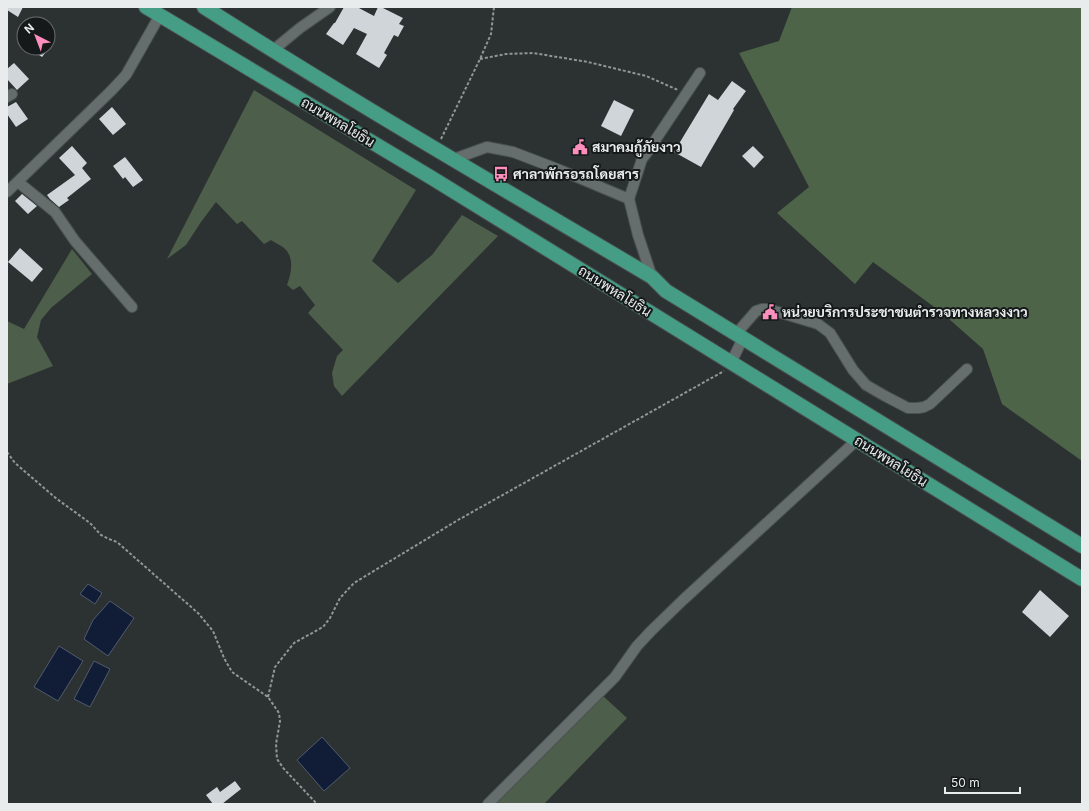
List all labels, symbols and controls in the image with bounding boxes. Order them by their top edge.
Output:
north arrow [16,16,56,56]
text: N [22,21,37,37]
street label: ถนนพหลโยธิน [298,93,378,150]
public building icon: สมาคมกู้ภัยงาว [571,138,589,156]
place label: สมาคมกู้ภัยงาว [592,138,681,158]
bus stop icon: ศาลาพักรอรถโดยสาร [492,165,510,183]
place label: ศาลาพักรอรถโดยสาร [513,165,639,182]
street label: ถนนพหลโยธิน [576,261,655,320]
public building icon: หน่วยบริการประชาชนตำรวจทางหลวงงาว [761,303,779,321]
place label: หน่วยบริการประชาชนตำรวจทางหลวงงาว [782,303,1028,320]
street label: ถนนพหลโยธิน [852,431,931,490]
scale bar [945,769,1020,795]
text: 50 m [951,775,980,790]

